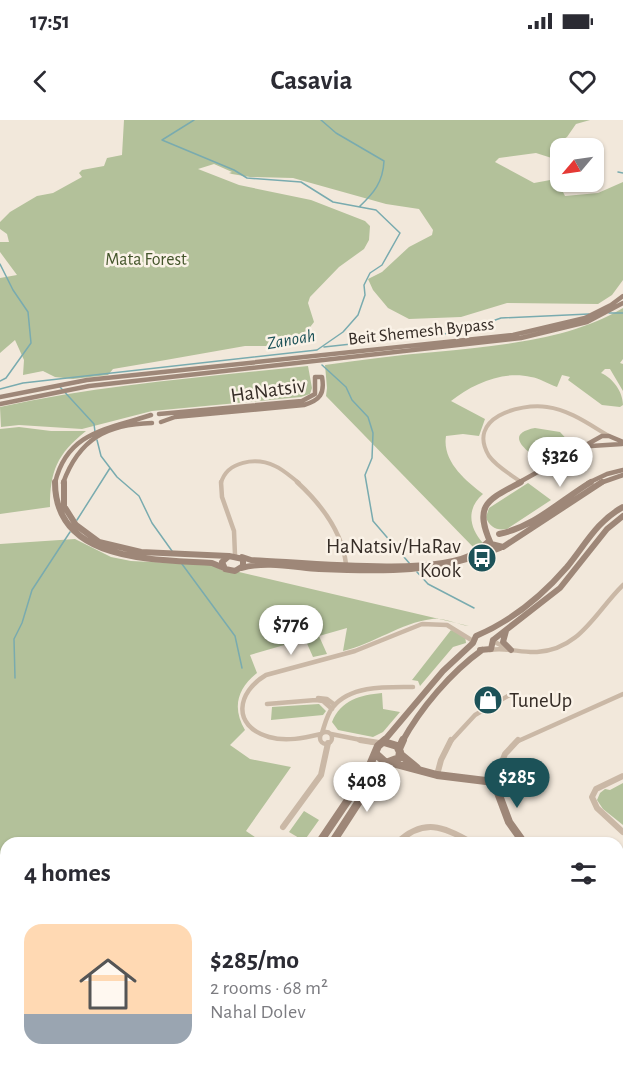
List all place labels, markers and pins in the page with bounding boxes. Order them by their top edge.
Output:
pin: $326 [524,437,596,488]
place label: HaNatsiv/HaRav Kook [326,536,461,581]
bus stop icon: HaNatsiv/HaRav Kook [466,542,498,574]
pin: $776 [255,605,327,656]
shop icon: TuneUp [472,684,504,716]
place label: TuneUp [509,690,572,711]
pin: $285 [481,758,553,809]
pin: $408 [331,762,403,813]

